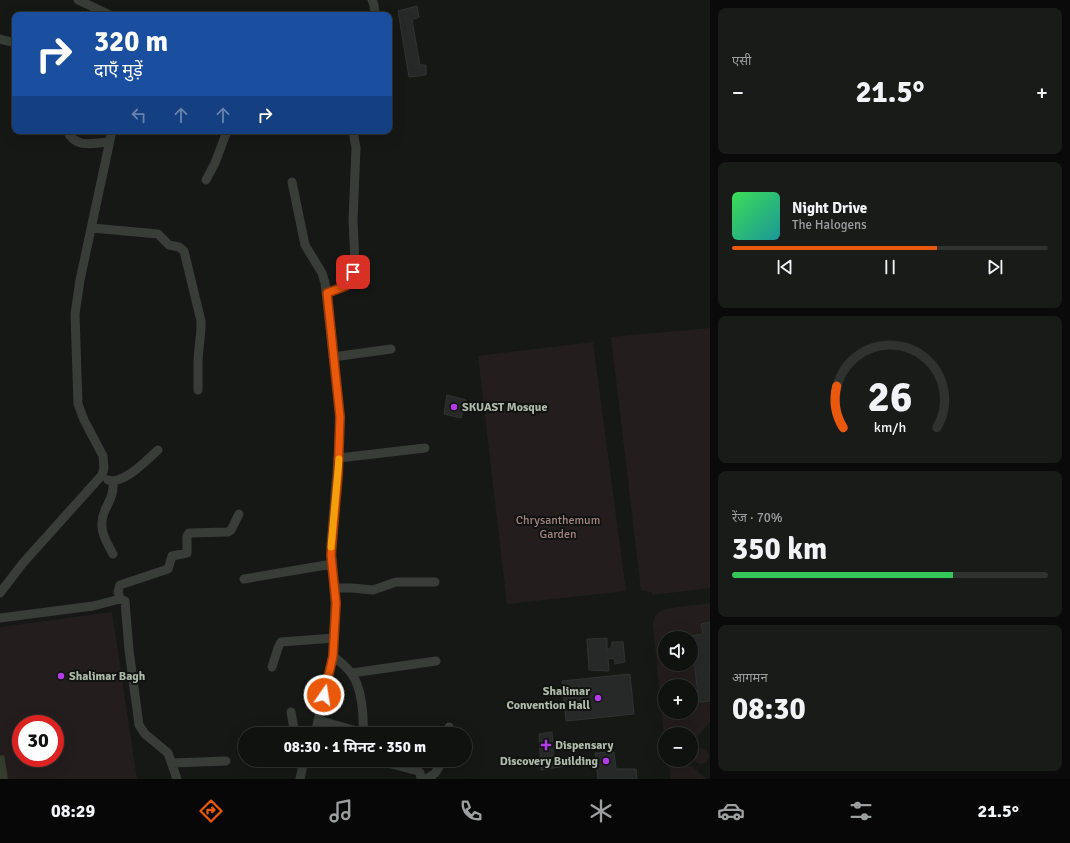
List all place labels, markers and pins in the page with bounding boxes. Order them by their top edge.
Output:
pin [336,255,370,289]
place label: SKUAST Mosque [462,400,547,415]
marker: SKUAST Mosque [449,402,459,412]
place label: Shalimar Bagh [69,669,146,684]
marker: Shalimar Bagh [56,671,66,681]
place label: Shalimar Convention Hall [507,684,590,713]
marker: Shalimar Convention Hall [593,693,603,703]
place label: Dispensary [555,738,614,753]
marker: Dispensary [540,739,552,751]
place label: Discovery Building [500,754,599,769]
marker: Discovery Building [601,756,611,766]

